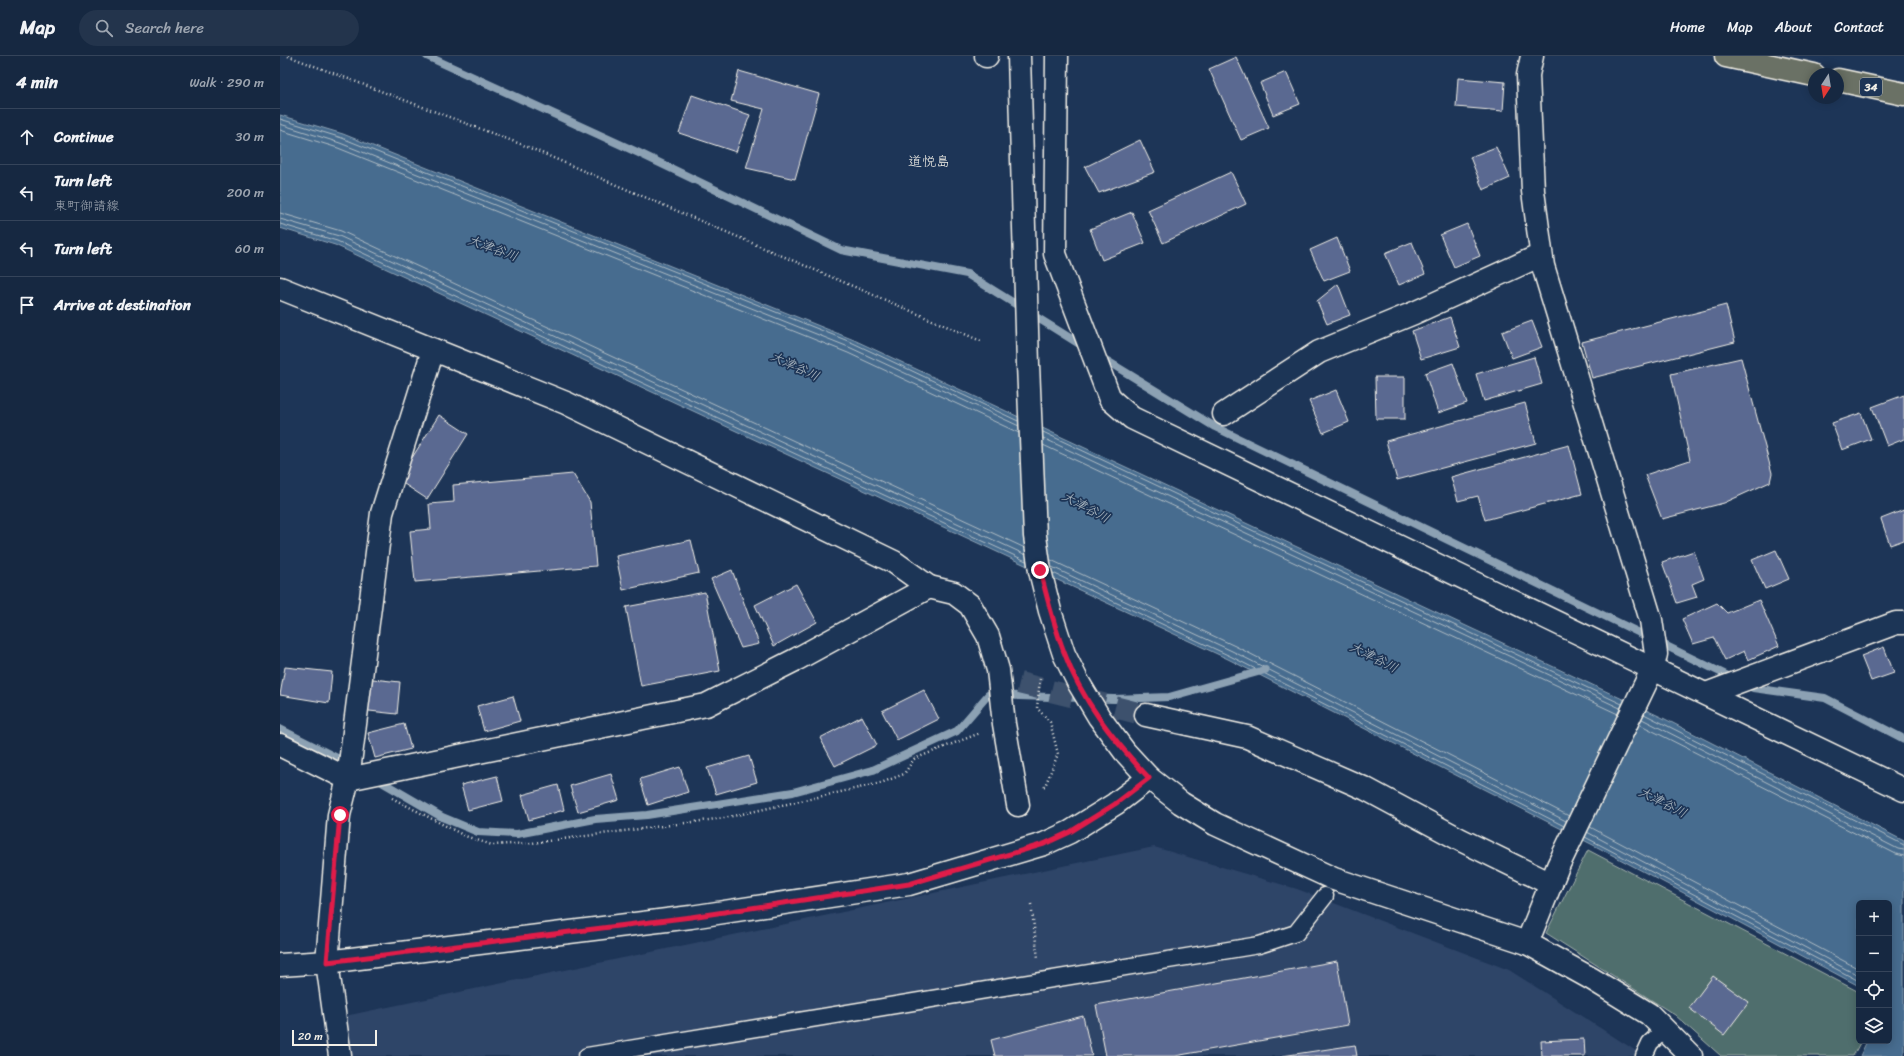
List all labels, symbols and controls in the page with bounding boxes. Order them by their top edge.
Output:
search box [79,10,359,46]
text: Map [20,11,55,44]
text: Search here [125,15,204,41]
text: Home [1670,15,1705,40]
text: Map [1727,15,1753,40]
text: About [1775,15,1812,40]
text: Contact [1834,15,1884,40]
icon: search [93,17,115,39]
text: 4 min [16,67,58,97]
north arrow [1808,68,1844,104]
text: Walk · 290 m [190,71,264,94]
road number: 34 [1860,78,1882,96]
text: Continue [54,124,114,150]
text: 30 m [235,125,264,148]
icon: ahead [16,126,38,148]
district label: 道悦島 [908,149,950,174]
text: Turn left [54,168,112,194]
text: 200 m [227,181,264,204]
icon: left [16,182,38,204]
text: 東町御請線 [54,194,119,217]
water label: 大津谷川 [465,228,521,268]
text: Turn left [54,236,112,262]
text: 60 m [235,237,264,260]
icon: left [16,238,38,260]
text: Arrive at destination [54,292,191,318]
icon: arrive [16,294,38,316]
water label: 大津谷川 [767,345,823,387]
water label: 大津谷川 [1058,485,1114,529]
route end [1031,561,1049,579]
water label: 大津谷川 [1346,635,1402,679]
water label: 大津谷川 [1635,780,1691,824]
route start [331,806,349,824]
map controls [1856,900,1892,1044]
button: + [1856,900,1892,936]
button: − [1856,936,1892,972]
button: locate [1856,972,1892,1008]
button: layers [1856,1008,1892,1044]
text: 20 m [298,1027,323,1046]
scale bar [292,1028,377,1047]

